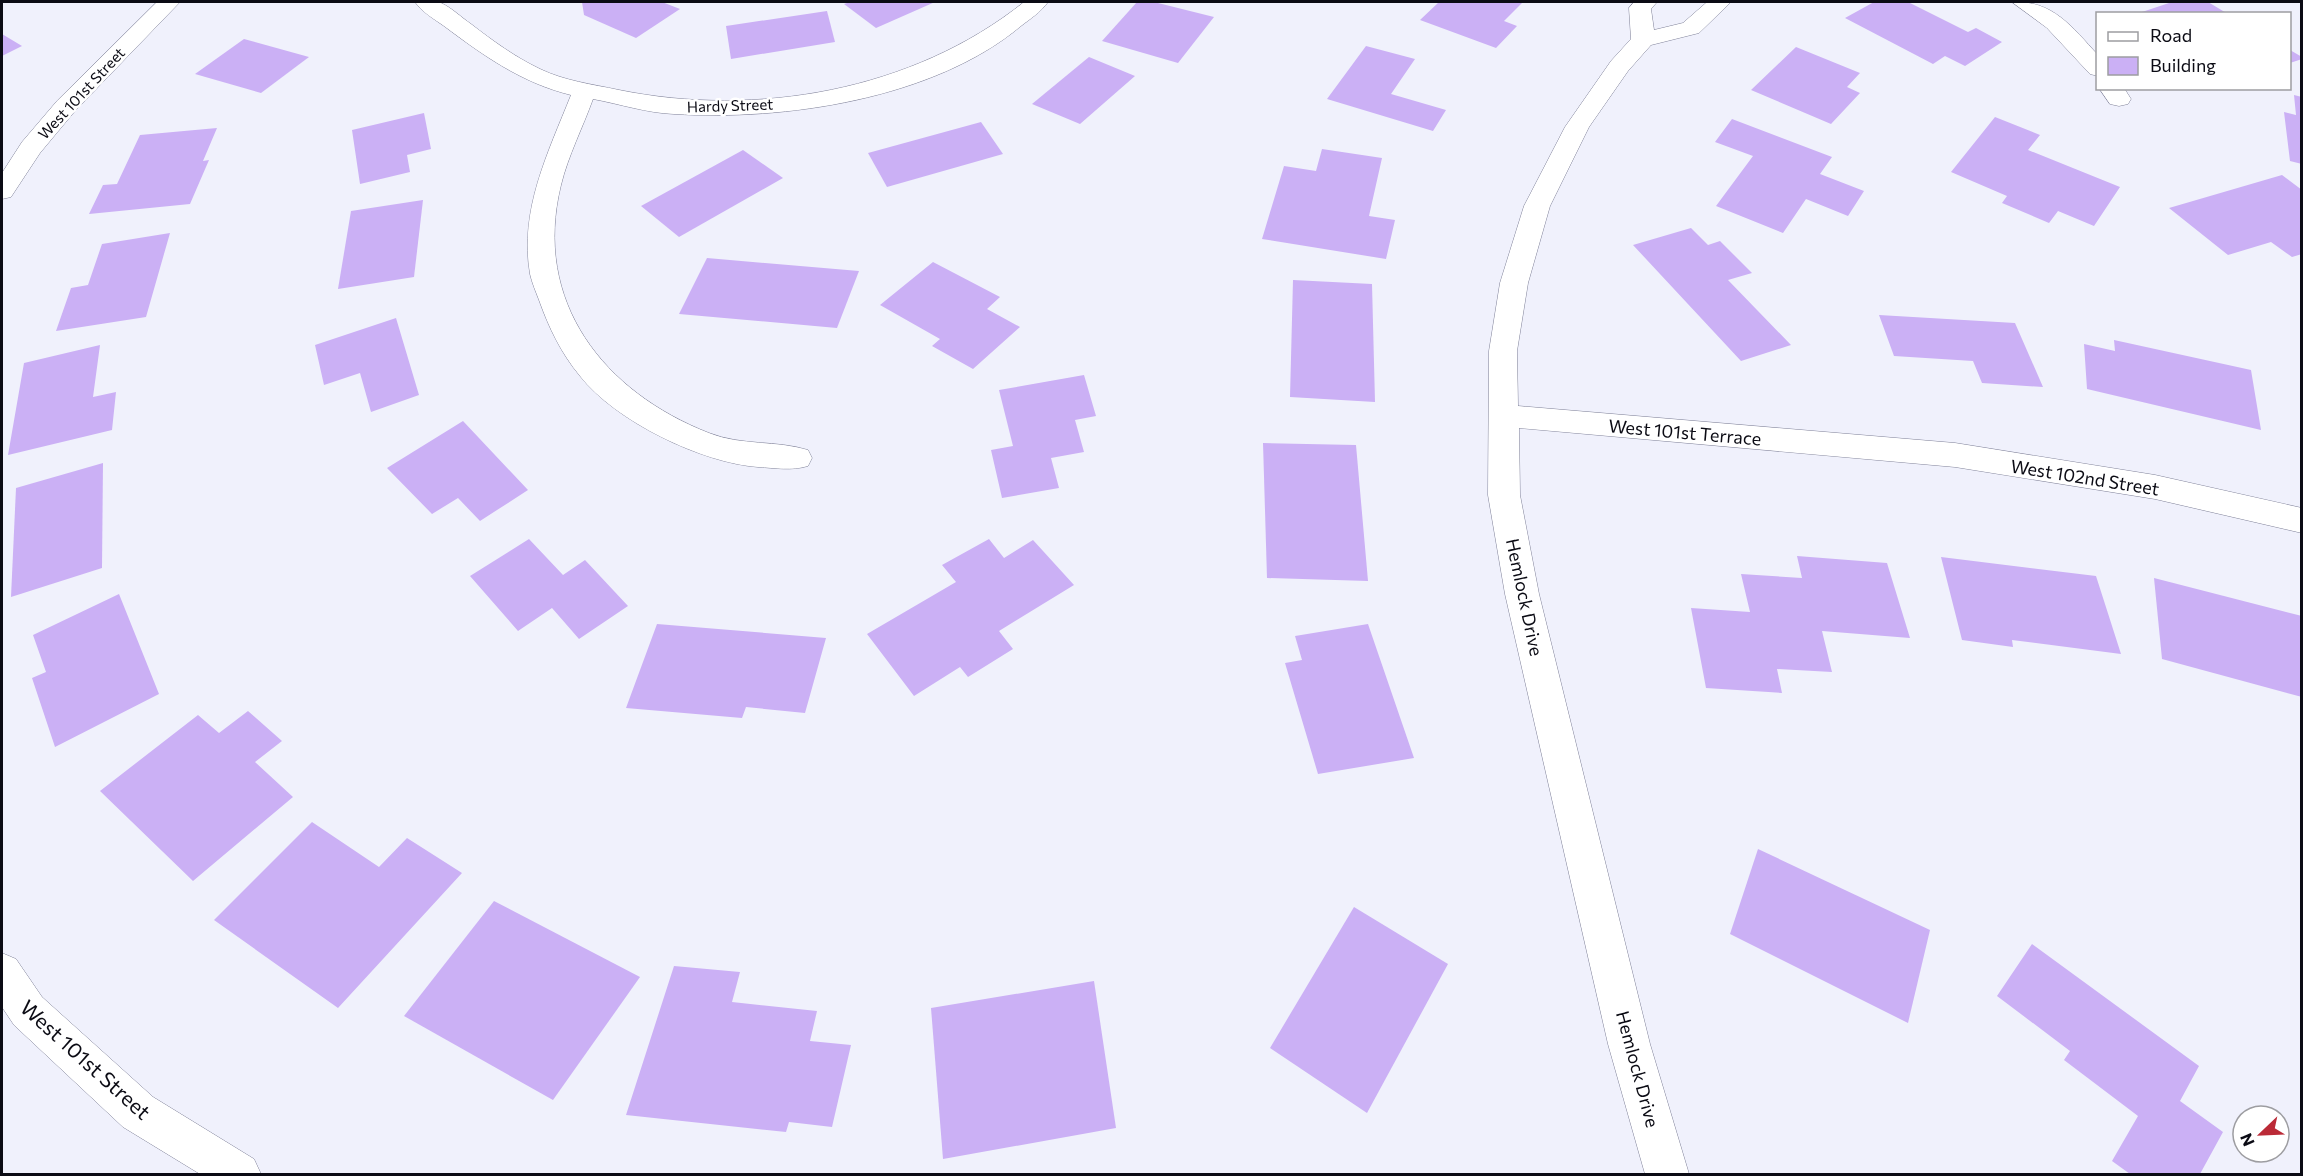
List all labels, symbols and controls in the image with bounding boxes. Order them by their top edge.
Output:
legend [2096,12,2291,90]
text: Road [2150,24,2192,46]
street label: West 101st Street [34,43,128,143]
text: Building [2150,54,2216,76]
street label: Hardy Street [686,94,774,116]
street label: West 101st Terrace [1608,414,1762,450]
street label: West 102nd Street [2009,454,2161,500]
street label: Hemlock Drive [1502,536,1548,658]
street label: West 101st Street [16,994,156,1124]
street label: Hemlock Drive [1612,1008,1664,1130]
north arrow [2231,1104,2291,1164]
text: N [2236,1131,2258,1149]

